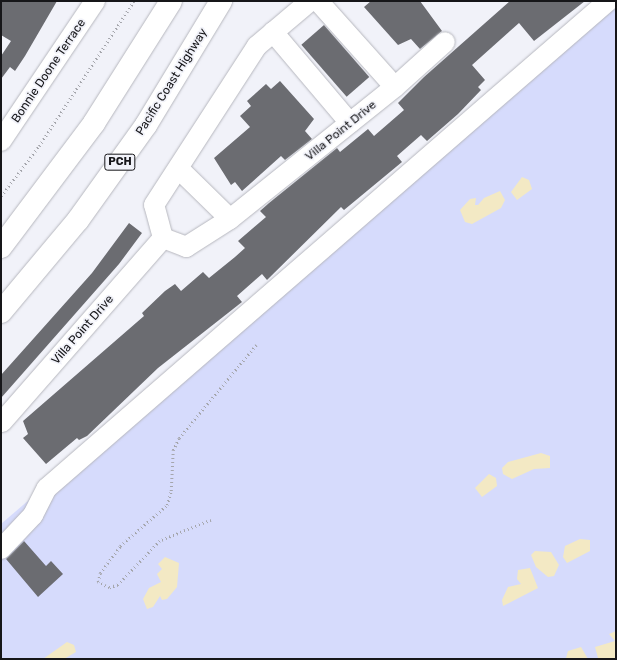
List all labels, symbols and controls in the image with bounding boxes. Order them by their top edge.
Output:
street label: Bonnie Doone Terrace [9,16,89,126]
street label: Pacific Coast Highway [133,26,211,138]
street label: Villa Point Drive [303,98,379,164]
road number: PCH [104,153,136,171]
street label: Villa Point Drive [49,292,117,368]

